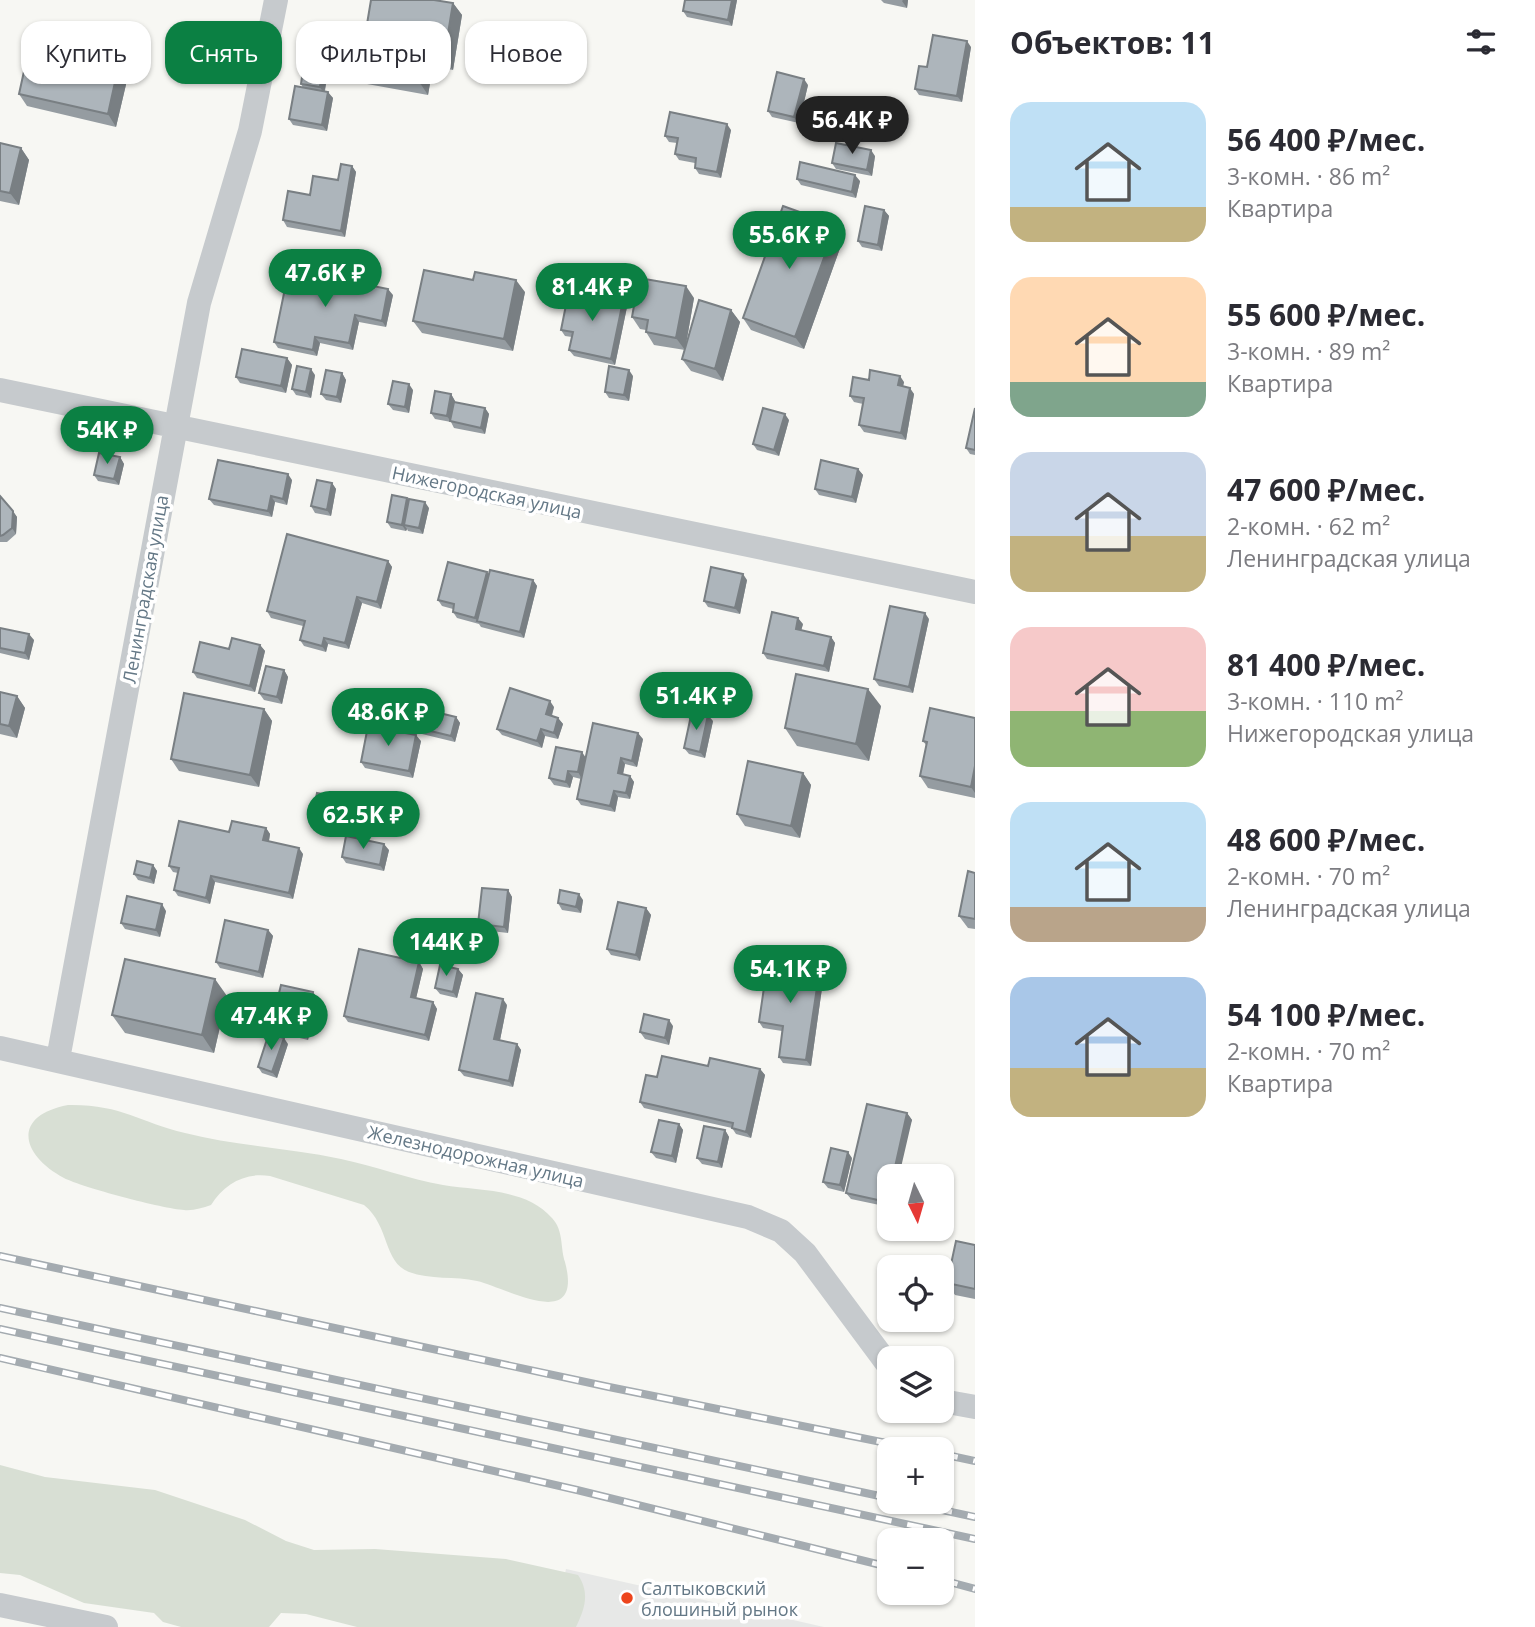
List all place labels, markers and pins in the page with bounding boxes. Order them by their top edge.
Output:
pin: 56.4K ₽ [787,96,917,156]
pin: 55.6K ₽ [724,212,854,271]
pin: 47.6K ₽ [260,250,390,309]
pin: 81.4K ₽ [527,264,657,323]
pin: 54K ₽ [58,406,156,466]
pin: 51.4K ₽ [631,672,761,732]
pin: 48.6K ₽ [323,688,453,748]
pin: 62.5K ₽ [298,792,428,851]
pin: 144K ₽ [389,918,503,978]
pin: 54.1K ₽ [725,946,855,1005]
pin: 47.4K ₽ [206,992,336,1052]
place label: Салтыковский блошиный рынок [641,1576,799,1621]
marker: Салтыковский блошиный рынок [619,1590,635,1606]

